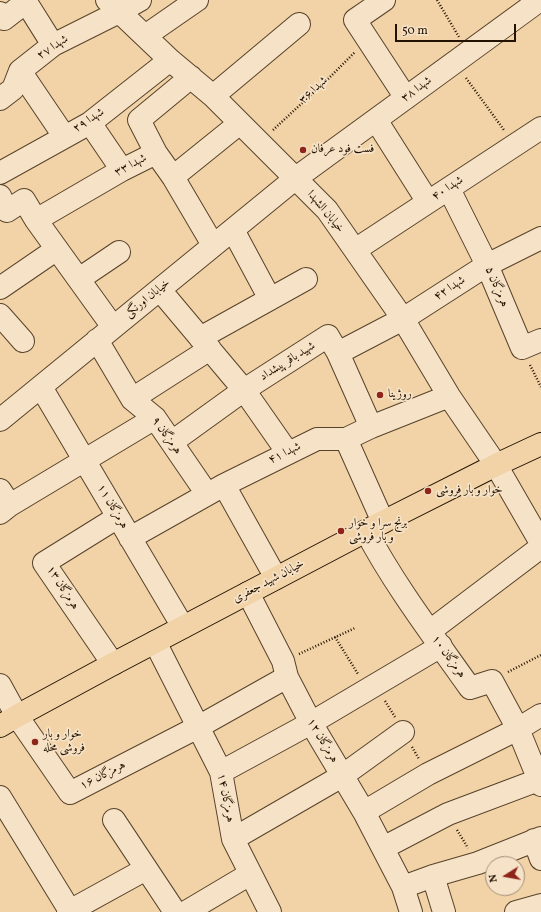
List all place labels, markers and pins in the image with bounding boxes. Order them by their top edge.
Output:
place label: فست فود عرفان [311,143,374,157]
marker: فست فود عرفان [298,145,308,155]
place label: روژینا [388,388,412,402]
marker: روژینا [375,390,385,400]
place label: خوار و بار فروشی [436,484,503,498]
marker: خوار و بار فروشی [423,486,433,496]
place label: برنج سرا و خوار و بار فروشی [349,517,407,545]
marker: برنج سرا و خوار و بار فروشی [336,526,346,536]
place label: خوار و بار فروشی محله [43,728,85,756]
marker: خوار و بار فروشی محله [30,737,40,747]

